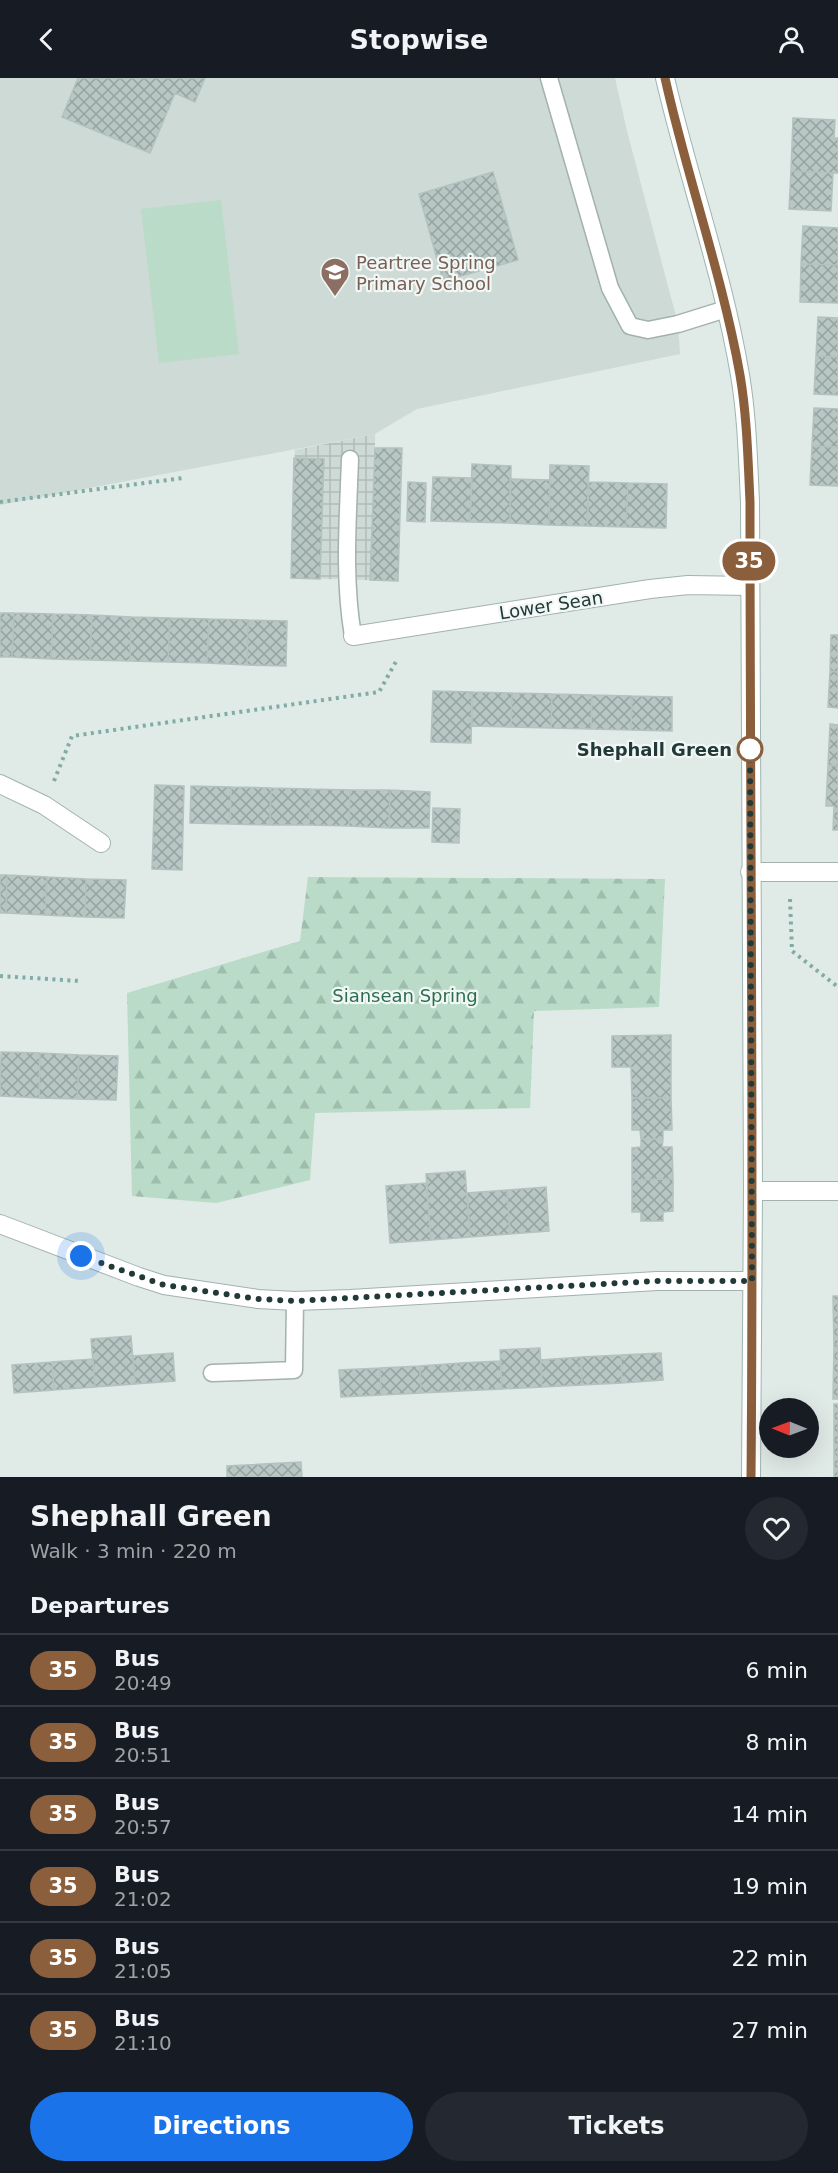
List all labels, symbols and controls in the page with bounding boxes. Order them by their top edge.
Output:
icon: back [30,23,63,56]
icon: person [775,23,808,56]
text: Stopwise [350,24,488,55]
place label: Peartree Spring Primary School [356,252,496,294]
school or university icon: Peartree Spring Primary School [319,256,351,298]
line badge: 35 [722,542,776,580]
text: 35 [734,549,764,573]
street label: Lower Sean [498,586,604,624]
marker: Shephall Green [737,736,763,762]
place label: Shephall Green [577,739,732,760]
park label: Siansean Spring [332,985,478,1006]
your location [66,1241,96,1271]
north arrow [759,1398,819,1458]
map controls [759,1398,819,1458]
button: heart [745,1497,808,1560]
text: Shephall Green [30,1500,272,1533]
text: Walk · 3 min · 220 m [30,1539,237,1563]
text: Departures [30,1593,170,1618]
text: Bus [114,1646,160,1671]
text: 35 [48,1658,78,1682]
text: 6 min [746,1658,808,1683]
text: 20:49 [114,1671,172,1695]
text: Bus [114,1718,160,1743]
text: 35 [48,1730,78,1754]
text: 8 min [746,1730,808,1755]
text: 20:51 [114,1743,172,1767]
text: Bus [114,1790,160,1815]
text: 35 [48,1802,78,1826]
text: 14 min [732,1802,808,1827]
text: 20:57 [114,1815,172,1839]
text: Bus [114,1862,160,1887]
text: 35 [48,1874,78,1898]
text: 19 min [732,1874,808,1899]
text: 21:02 [114,1887,172,1911]
text: Bus [114,1934,160,1959]
text: 35 [48,1946,78,1970]
text: 22 min [732,1946,808,1971]
text: 21:05 [114,1959,172,1983]
text: Bus [114,2006,160,2031]
text: 35 [48,2018,78,2042]
text: 27 min [732,2018,808,2043]
text: 21:10 [114,2031,172,2055]
button: Directions [30,2092,413,2161]
button: Tickets [425,2092,808,2161]

